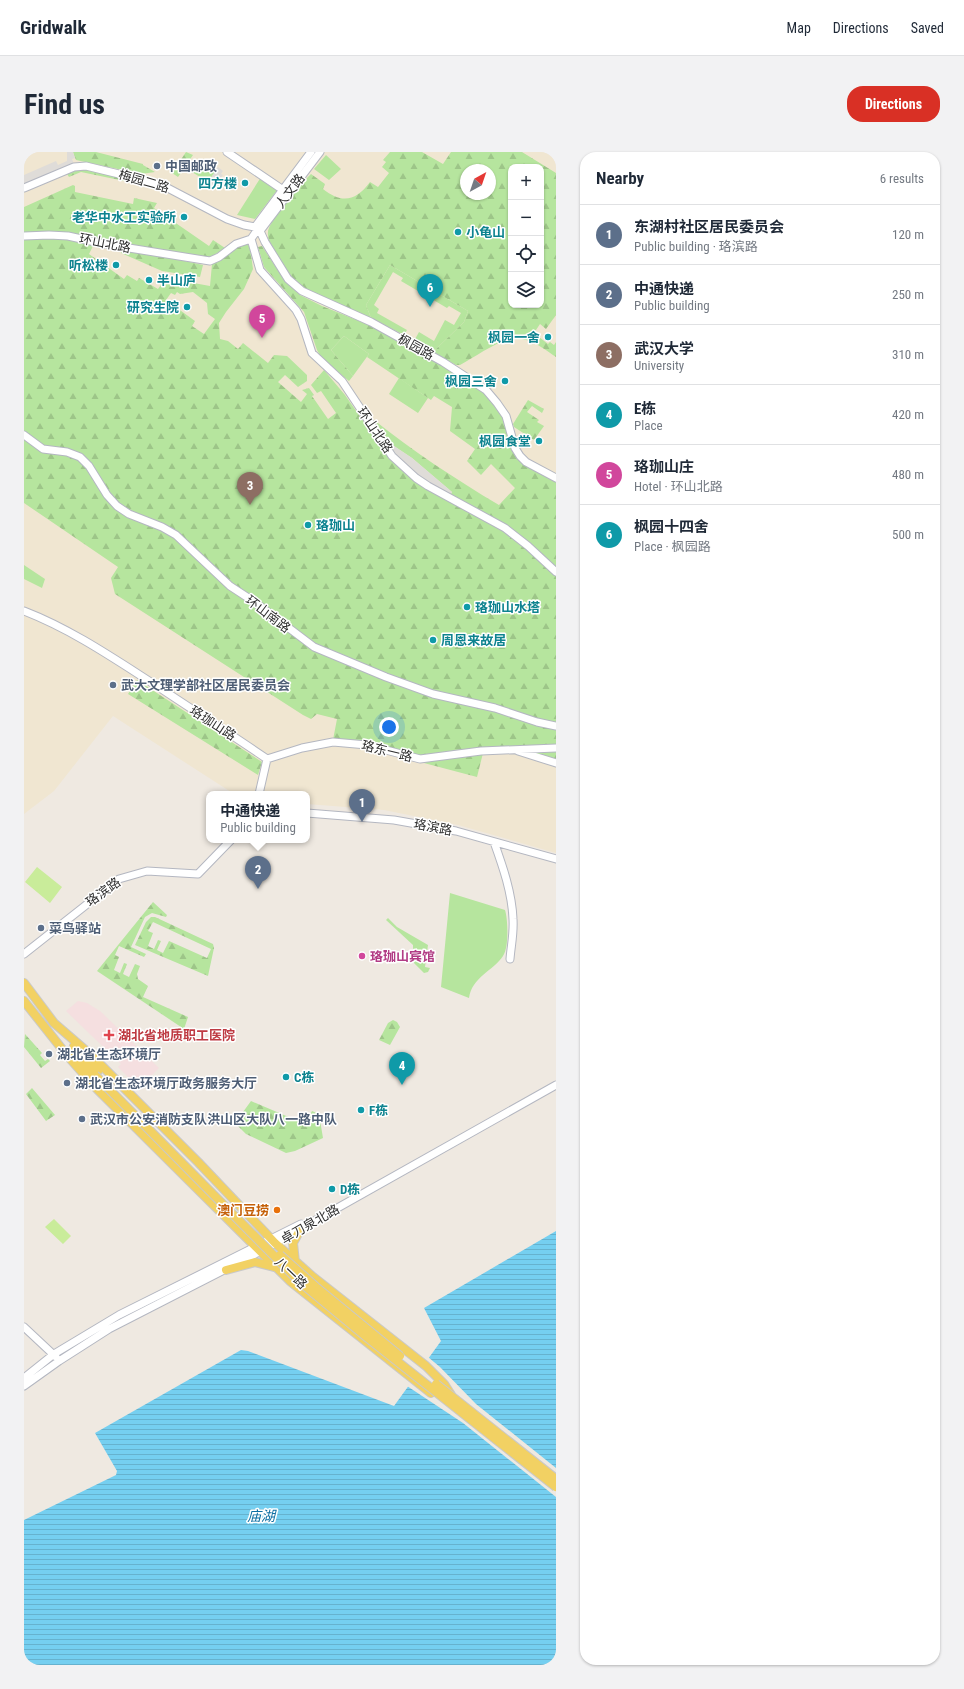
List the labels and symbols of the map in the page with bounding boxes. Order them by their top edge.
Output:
place label: 中国邮政 [165,159,217,174]
marker: 中国邮政 [152,161,162,171]
north arrow [460,164,496,200]
street label: 梅园二路 [117,167,171,195]
street label: 人文路 [272,171,308,211]
place label: 四方楼 [198,176,237,191]
marker: 四方楼 [240,178,250,188]
place label: 老华中水工实验所 [72,210,176,225]
marker: 老华中水工实验所 [179,212,189,222]
place label: 小龟山 [466,225,505,240]
marker: 小龟山 [453,227,463,237]
street label: 环山北路 [78,231,132,255]
place label: 听松楼 [69,258,108,273]
marker: 听松楼 [111,260,121,270]
place label: 半山庐 [157,273,196,288]
pin: 6 [417,274,443,307]
marker: 半山庐 [144,275,154,285]
place label: 研究生院 [127,300,179,315]
marker: 研究生院 [182,302,192,312]
pin: 5 [249,305,275,338]
place label: 枫园一舍 [488,330,540,345]
street label: 枫园路 [395,331,437,363]
marker: 枫园一舍 [543,332,553,342]
place label: 枫园三舍 [445,374,497,389]
marker: 枫园三舍 [500,376,510,386]
street label: 环山北路 [354,404,396,456]
place label: 枫园食堂 [479,434,531,449]
marker: 枫园食堂 [534,436,544,446]
pin: 3 [237,472,263,505]
place label: 珞珈山 [316,518,355,533]
marker: 珞珈山 [303,520,313,530]
street label: 环山南路 [243,592,293,636]
place label: 珞珈山水塔 [475,600,540,615]
marker: 珞珈山水塔 [462,602,472,612]
place label: 周恩来故居 [441,633,506,648]
marker: 周恩来故居 [428,635,438,645]
place label: 武大文理学部社区居民委员会 [121,678,290,693]
marker: 武大文理学部社区居民委员会 [108,680,118,690]
street label: 珞珈山路 [187,703,239,743]
your location [379,717,399,737]
street label: 珞东一路 [360,737,414,765]
pin: 1 [349,789,375,822]
street label: 珞滨路 [412,816,454,838]
pin: 2 [245,856,271,889]
street label: 珞滨路 [83,874,123,910]
place label: 菜鸟驿站 [49,921,101,936]
marker: 菜鸟驿站 [36,923,46,933]
place label: 珞珈山宾馆 [370,949,435,964]
marker: 珞珈山宾馆 [357,951,367,961]
place label: 湖北省地质职工医院 [118,1028,235,1043]
marker: 湖北省地质职工医院 [103,1029,115,1041]
place label: 湖北省生态环境厅 [57,1047,161,1062]
marker: 湖北省生态环境厅 [44,1049,54,1059]
pin: 4 [389,1052,415,1085]
place label: C栋 [294,1070,314,1085]
marker: C栋 [281,1072,291,1082]
place label: 湖北省生态环境厅政务服务大厅 [75,1076,257,1091]
marker: 湖北省生态环境厅政务服务大厅 [62,1078,72,1088]
place label: F栋 [369,1103,388,1118]
marker: F栋 [356,1105,366,1115]
place label: 武汉市公安消防支队洪山区大队八一路中队 [90,1112,337,1127]
marker: 武汉市公安消防支队洪山区大队八一路中队 [77,1114,87,1124]
place label: D栋 [340,1182,360,1197]
marker: D栋 [327,1184,337,1194]
street label: 卓刀泉北路 [278,1201,342,1247]
place label: 澳门豆捞 [217,1203,269,1218]
marker: 澳门豆捞 [272,1205,282,1215]
street label: 八一路 [272,1254,310,1292]
water label: 庙湖 [247,1508,277,1524]

